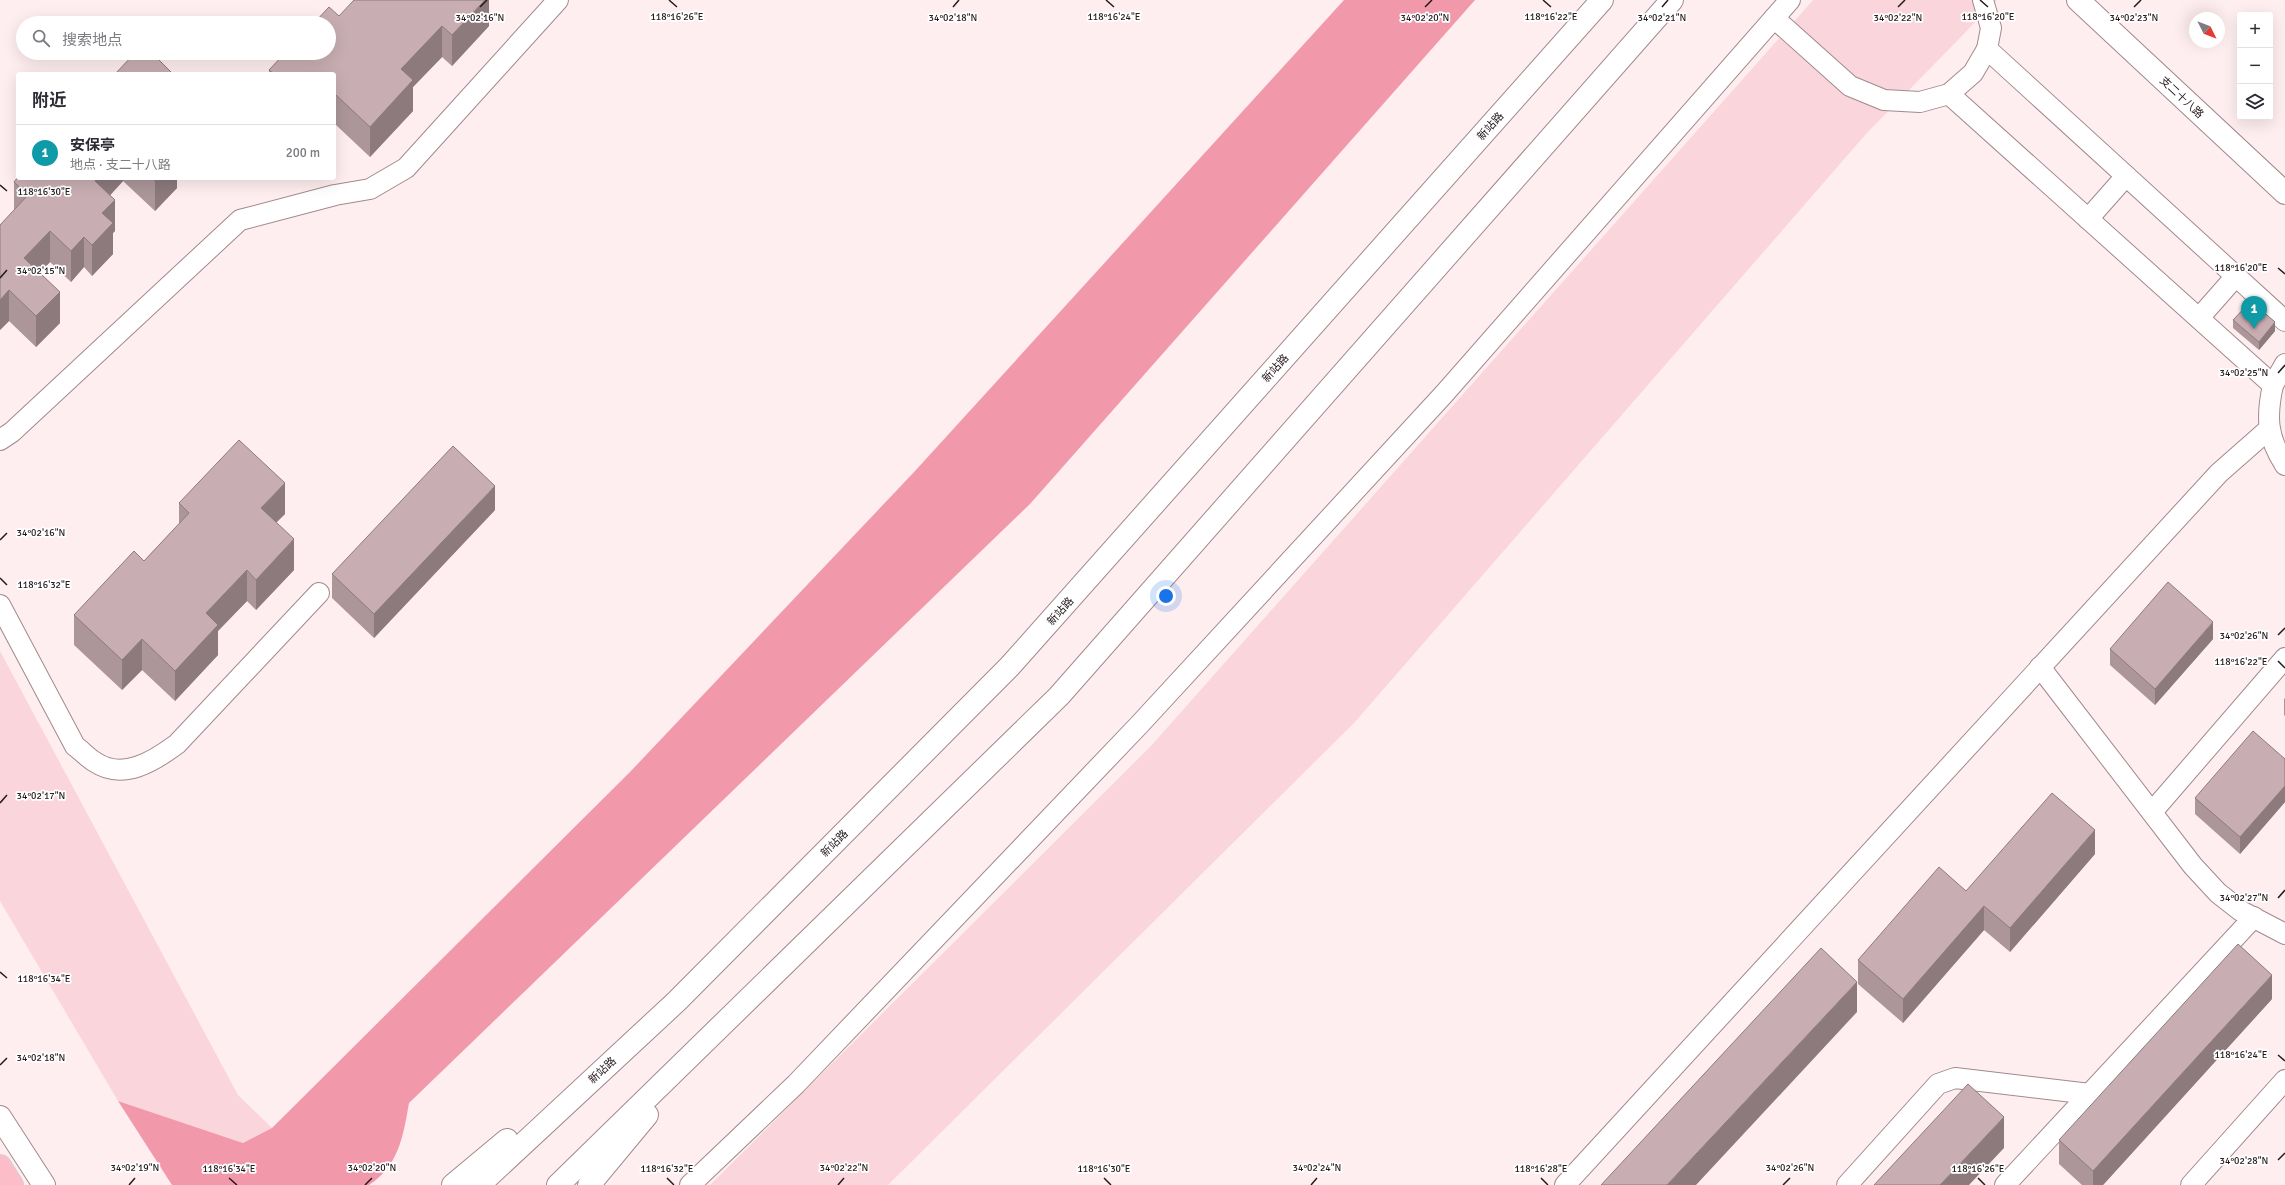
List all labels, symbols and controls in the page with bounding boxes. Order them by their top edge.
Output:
text: 118°16'26"E [650,11,704,23]
text: 118°16'24"E [1087,11,1141,23]
text: 118°16'22"E [1524,11,1578,23]
text: 118°16'20"E [1961,11,2015,23]
text: 34°02'16"N [456,12,504,24]
text: 34°02'18"N [929,12,977,24]
text: 34°02'20"N [1401,12,1449,24]
text: 34°02'21"N [1638,12,1686,24]
text: 34°02'22"N [1874,12,1922,24]
text: 34°02'23"N [2110,12,2158,24]
north arrow [2189,12,2225,48]
map controls [2237,12,2273,120]
button: + [2237,12,2273,48]
search box [16,16,336,60]
icon: search [30,27,52,49]
text: 搜索地点 [62,31,122,49]
button: − [2237,48,2273,84]
street label: 支二十八路 [2157,74,2206,121]
button: layers [2237,84,2273,120]
text: 附近 [32,90,66,111]
street label: 新站路 [1475,110,1506,143]
text: 安保亭 [70,136,115,154]
text: 1 [41,145,49,161]
text: 200 m [286,145,320,161]
text: 地点 · 支二十八路 [70,157,171,173]
text: 118°16'30"E [17,186,71,198]
text: 118°16'20"E [2214,262,2268,274]
text: 34°02'15"N [17,265,65,277]
pin: 1 [2241,296,2267,329]
street label: 新站路 [1260,352,1291,385]
text: 34°02'25"N [2220,367,2268,379]
text: 34°02'16"N [17,527,65,539]
text: 118°16'32"E [17,579,71,591]
your location [1156,586,1176,606]
street label: 新站路 [1045,595,1076,628]
text: 34°02'26"N [2220,630,2268,642]
text: 118°16'22"E [2214,656,2268,668]
text: 34°02'17"N [17,790,65,802]
street label: 新站路 [818,827,851,860]
text: 34°02'27"N [2220,892,2268,904]
text: 118°16'34"E [17,973,71,985]
text: 118°16'24"E [2214,1049,2268,1061]
text: 34°02'18"N [17,1052,65,1064]
street label: 新站路 [586,1054,619,1086]
text: 34°02'28"N [2220,1155,2268,1167]
text: 34°02'19"N [111,1162,159,1174]
text: 34°02'20"N [348,1162,396,1174]
text: 34°02'22"N [820,1162,868,1174]
text: 34°02'24"N [1293,1162,1341,1174]
text: 34°02'26"N [1766,1162,1814,1174]
text: 118°16'34"E [202,1163,256,1175]
text: 118°16'32"E [640,1163,694,1175]
text: 118°16'30"E [1077,1163,1131,1175]
text: 118°16'28"E [1514,1163,1568,1175]
text: 118°16'26"E [1951,1163,2005,1175]

